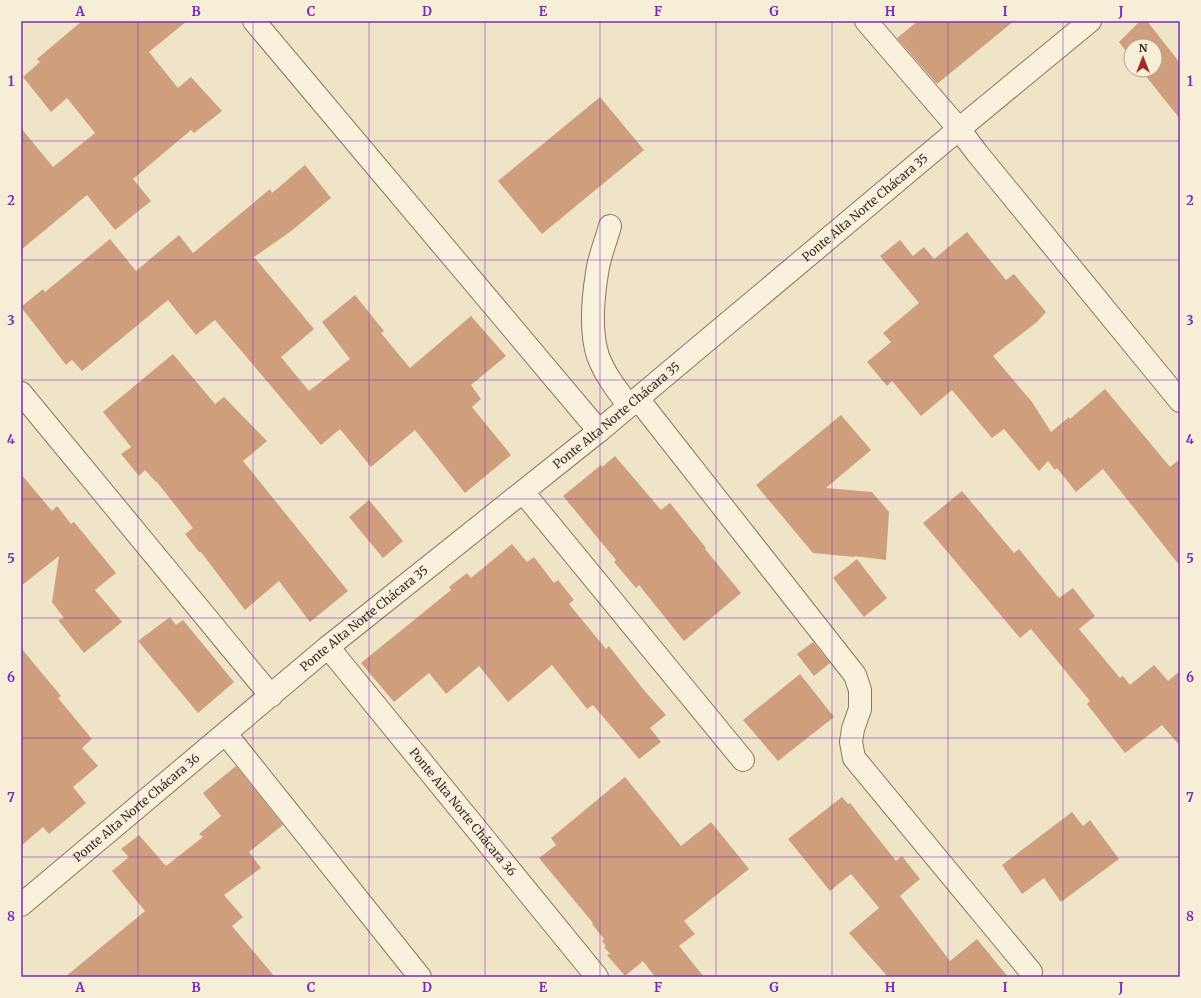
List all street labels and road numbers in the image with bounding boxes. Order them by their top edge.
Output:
street label: Ponte Alta Norte Chácara 35 [799,150,931,264]
street label: Ponte Alta Norte Chácara 35 [550,358,683,472]
street label: Ponte Alta Norte Chácara 35 [297,562,431,674]
street label: Ponte Alta Norte Chácara 36 [406,745,520,879]
street label: Ponte Alta Norte Chácara 36 [70,750,203,865]

